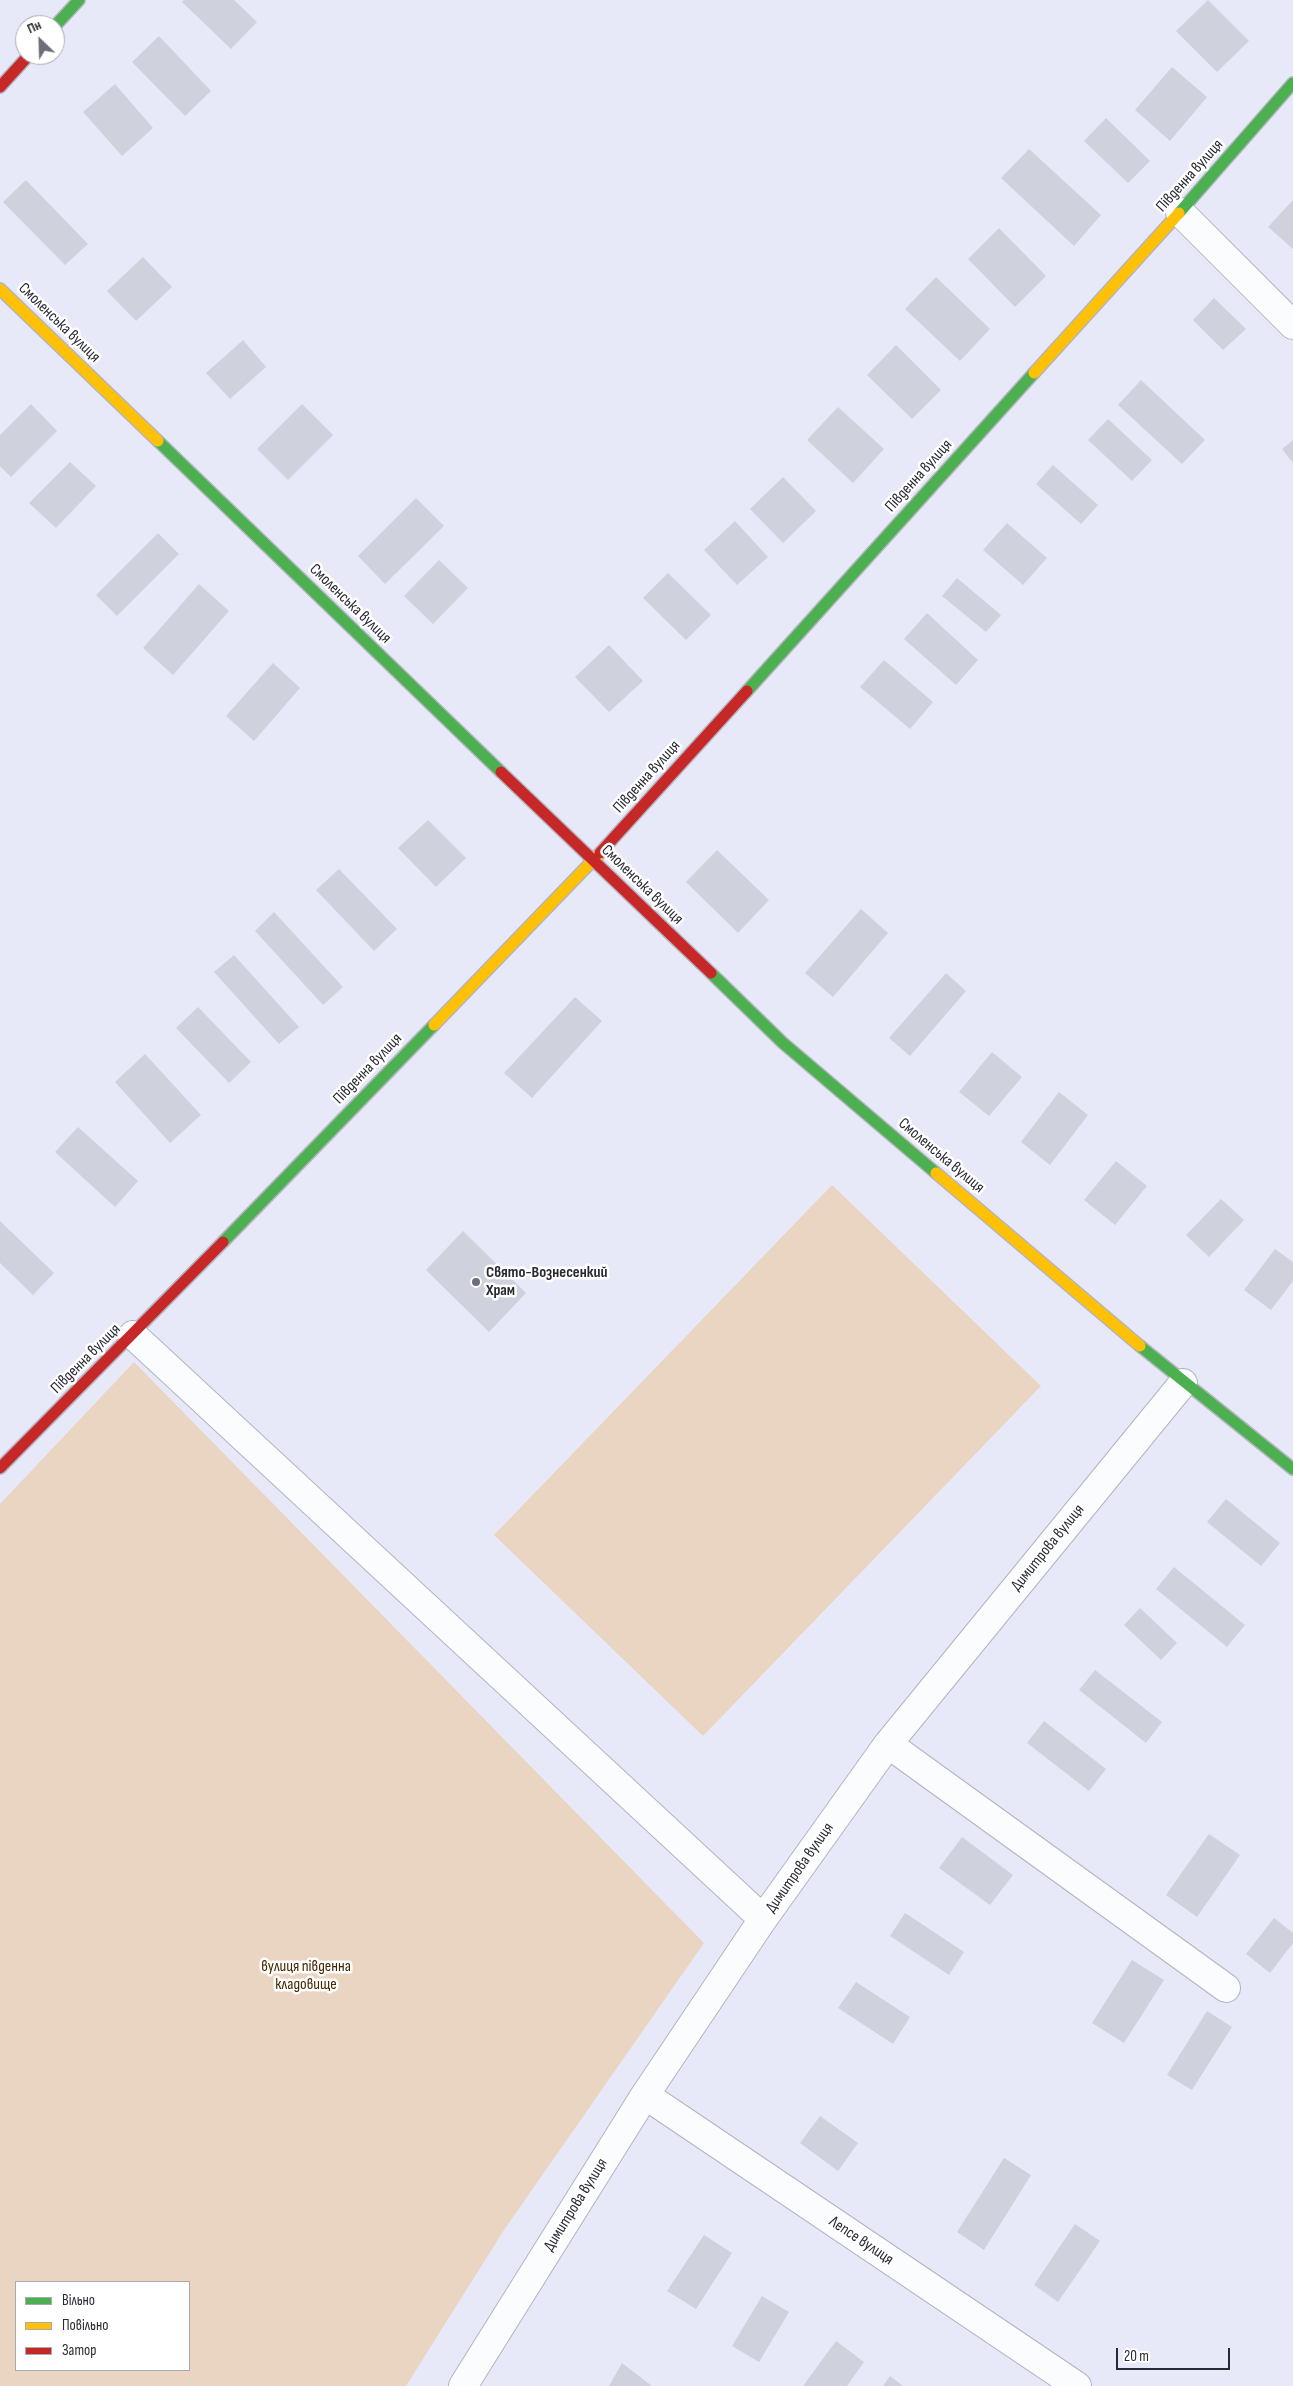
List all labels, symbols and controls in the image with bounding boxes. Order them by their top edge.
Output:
north arrow [15,15,65,65]
text: Пн [24,16,44,37]
street label: Південна вулиця [1152,136,1228,216]
street label: Смоленська вулиця [14,279,104,367]
street label: Південна вулиця [881,436,957,516]
street label: Смоленська вулиця [305,560,395,648]
street label: Південна вулиця [609,737,685,817]
street label: Смоленська вулиця [597,841,687,929]
street label: Південна вулиця [330,1030,406,1108]
street label: Смоленська вулиця [894,1114,988,1198]
place label: Свято-Вознесенкий Храм [486,1263,607,1301]
marker: Свято-Вознесенкий Храм [470,1276,482,1288]
street label: Південна вулиця [47,1320,125,1398]
street label: Димитрова вулиця [1007,1501,1089,1595]
street label: Димитрова вулиця [762,1819,838,1917]
park label: вулиця південна кладовище [261,1957,351,1995]
street label: Димитрова вулиця [540,2155,612,2255]
street label: Лепсе вулиця [825,2212,897,2270]
legend [15,2281,190,2371]
text: Вільно [62,2291,95,2310]
text: Повільно [62,2316,108,2335]
scale bar [1118,2338,1232,2370]
text: Затор [62,2341,96,2360]
text: 20 m [1124,2347,1149,2366]

